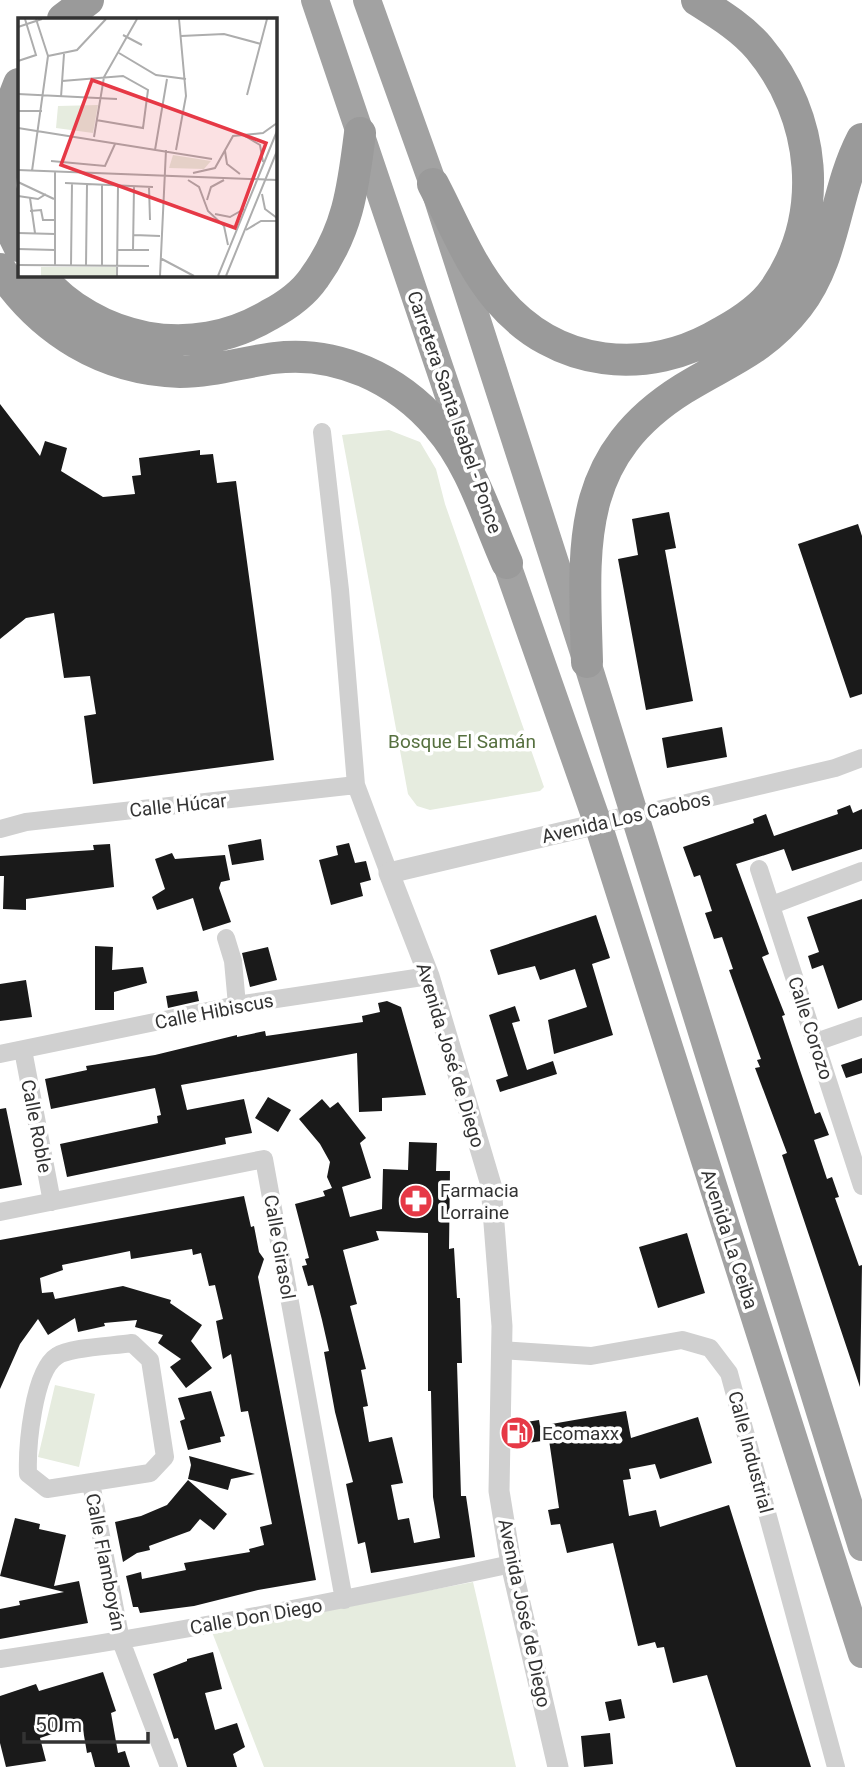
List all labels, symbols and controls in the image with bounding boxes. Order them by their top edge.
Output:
inset map [18,18,276,276]
street label: Carretera Santa Isabel - Ponce [402,288,507,536]
park label: Bosque El Samán [388,730,536,753]
street label: Avenida Los Caobos [540,787,713,848]
street label: Calle Húcar [128,789,228,822]
street label: Avenida José de Diego [411,960,490,1150]
street label: Calle Corozo [783,974,838,1083]
street label: Calle Hibiscus [153,989,275,1034]
street label: Calle Roble [16,1077,57,1175]
street label: Avenida La Ceiba [696,1167,763,1312]
place label: Farmacia Lorraine [440,1179,519,1224]
pharmacy icon: Farmacia Lorraine [397,1182,435,1220]
street label: Calle Girasol [259,1193,300,1301]
street label: Calle Industrial [723,1388,778,1516]
fuel station icon: Ecomaxx [498,1414,536,1452]
place label: Ecomaxx [542,1422,620,1445]
street label: Calle Flamboyán [81,1491,130,1633]
street label: Avenida José de Diego [493,1517,556,1709]
street label: Calle Don Diego [188,1594,324,1639]
scale bar [24,1700,149,1744]
text: 50 m [35,1713,82,1737]

